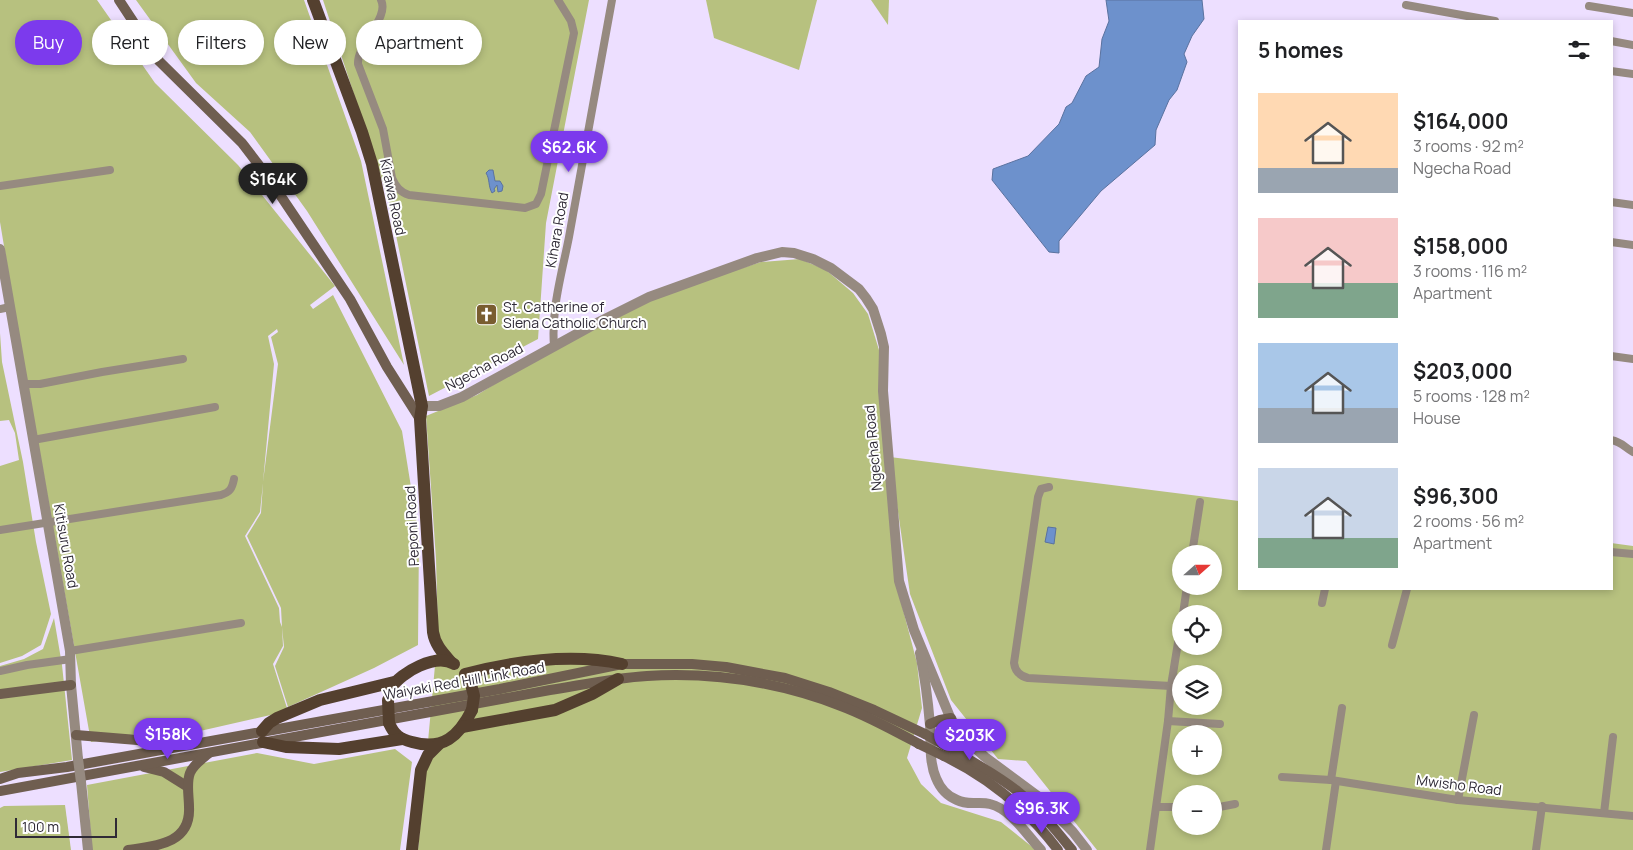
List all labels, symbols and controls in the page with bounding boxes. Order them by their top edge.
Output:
chip: Buy [15,20,82,65]
chip: Rent [92,20,168,65]
chip: Filters [178,20,264,65]
chip: New [274,20,346,65]
chip: Apartment [356,20,482,65]
text: 5 homes [1258,36,1343,64]
icon: filters [1565,36,1593,64]
text: $164,000 [1413,107,1509,135]
icon: home [1298,113,1358,173]
pin: $62.6K [528,130,610,173]
text: 3 rooms · 92 m² [1413,135,1524,157]
text: $62.6K [542,136,596,158]
street label: Kirawa Road [376,157,411,237]
text: Ngecha Road [1413,157,1511,179]
pin: $164K [238,162,308,205]
text: $164K [249,168,297,190]
street label: Kihara Road [541,191,572,269]
text: $158,000 [1413,232,1508,260]
icon: home [1298,238,1358,298]
text: 3 rooms · 116 m² [1413,260,1527,282]
text: Apartment [1413,282,1492,304]
place label: St. Catherine of Siena Catholic Church [503,297,646,332]
church icon: St. Catherine of Siena Catholic Church [475,303,499,327]
street label: Ngecha Road [441,338,526,395]
text: $203,000 [1413,357,1513,385]
icon: home [1298,363,1358,423]
text: 5 rooms · 128 m² [1413,385,1530,407]
street label: Ngecha Road [859,404,886,492]
text: House [1413,407,1461,429]
text: $96,300 [1413,482,1499,510]
street label: Peponi Road [400,485,423,567]
icon: home [1298,488,1358,548]
street label: Kitisuru Road [50,502,83,590]
text: 2 rooms · 56 m² [1413,510,1524,532]
text: Apartment [1413,532,1492,554]
north arrow [1172,545,1222,595]
map controls [1172,545,1222,835]
button: locate [1172,605,1222,655]
street label: Waiyaki Red Hill Link Road [382,657,546,704]
button: layers [1172,665,1222,715]
pin: $158K [133,718,203,760]
pin: $203K [935,718,1005,761]
text: $158K [145,723,191,745]
text: $203K [945,724,995,746]
button: + [1172,725,1222,775]
street label: Mwisho Road [1415,770,1503,799]
button: − [1172,785,1222,835]
pin: $96.3K [1001,792,1083,834]
text: $96.3K [1015,797,1069,819]
scale bar [15,815,118,838]
text: 100 m [22,817,59,836]

